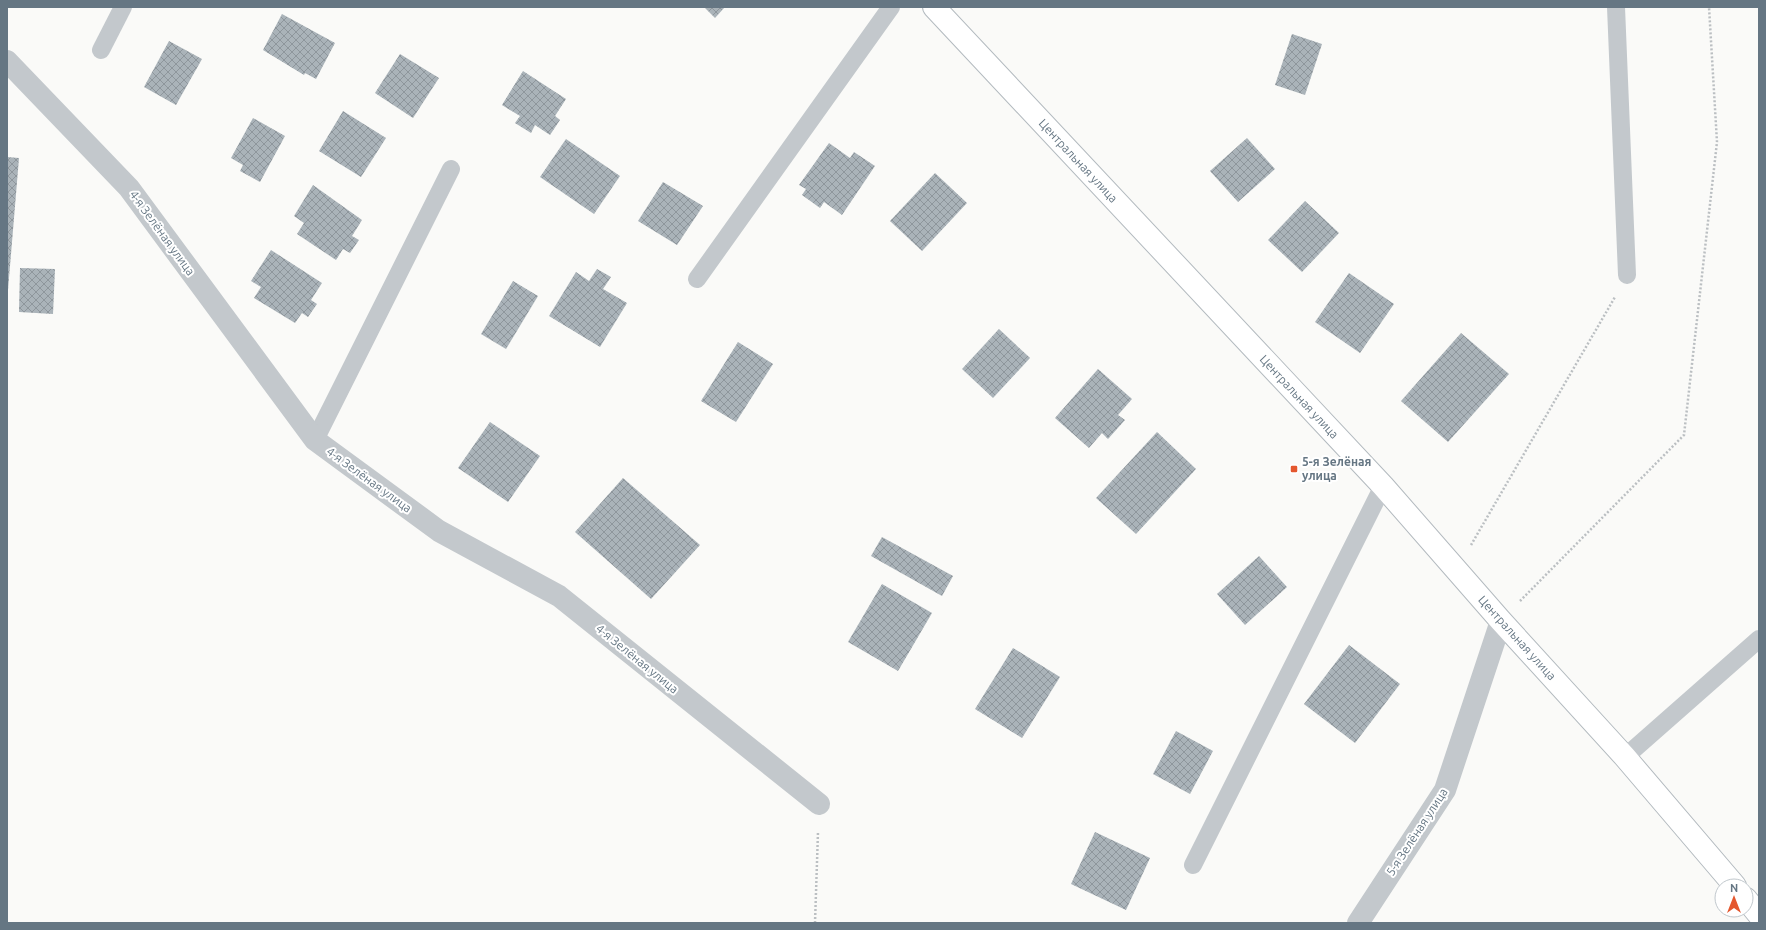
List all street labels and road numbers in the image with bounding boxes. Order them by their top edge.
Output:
street label: Центральная улица [1036,116,1120,205]
street label: 4-я Зелёная улица [127,188,198,278]
street label: Центральная улица [1257,352,1341,441]
street label: 4-я Зелёная улица [324,444,414,515]
street label: Центральная улица [1476,593,1559,683]
street label: 4-я Зелёная улица [594,622,681,696]
street label: 5-я Зелёная улица [1383,786,1450,878]

